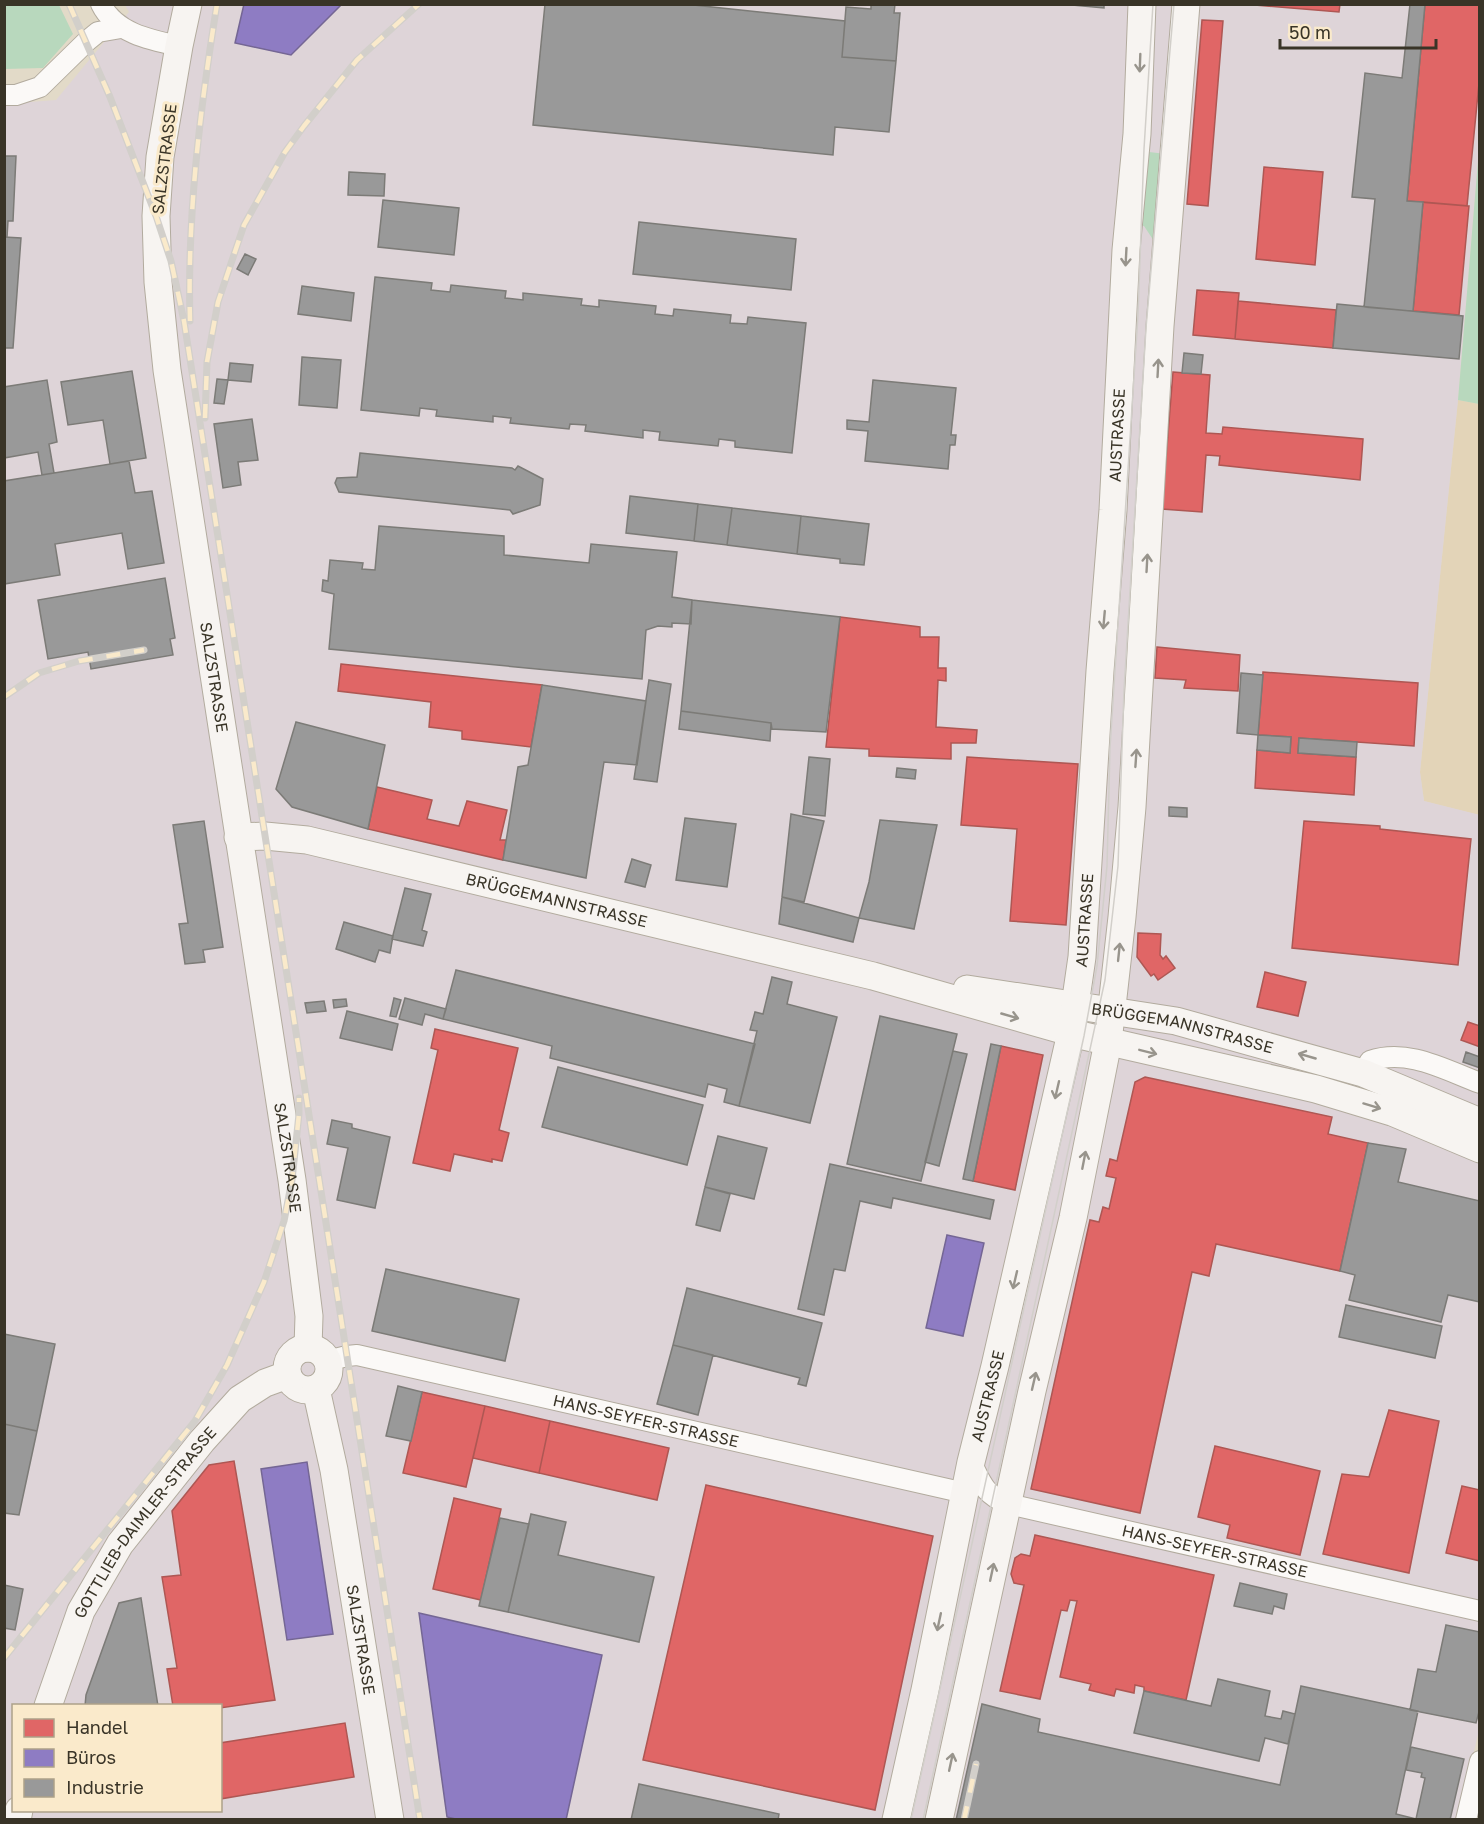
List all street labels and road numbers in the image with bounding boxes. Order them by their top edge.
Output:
street label: SALZSTRASSE [147,103,181,215]
street label: AUSTRASSE [1104,388,1129,483]
street label: SALZSTRASSE [196,621,233,734]
street label: BRÜGGEMANNSTRASSE [464,869,649,931]
street label: AUSTRASSE [1071,873,1097,968]
street label: BRÜGGEMANNSTRASSE [1090,998,1276,1058]
street label: SALZSTRASSE [270,1101,306,1214]
street label: AUSTRASSE [966,1348,1008,1444]
street label: HANS-SEYFER-STRASSE [551,1390,741,1451]
street label: GOTTLIEB-DAIMLER-STRASSE [69,1422,220,1621]
street label: HANS-SEYFER-STRASSE [1120,1520,1310,1582]
street label: SALZSTRASSE [343,1583,380,1696]

